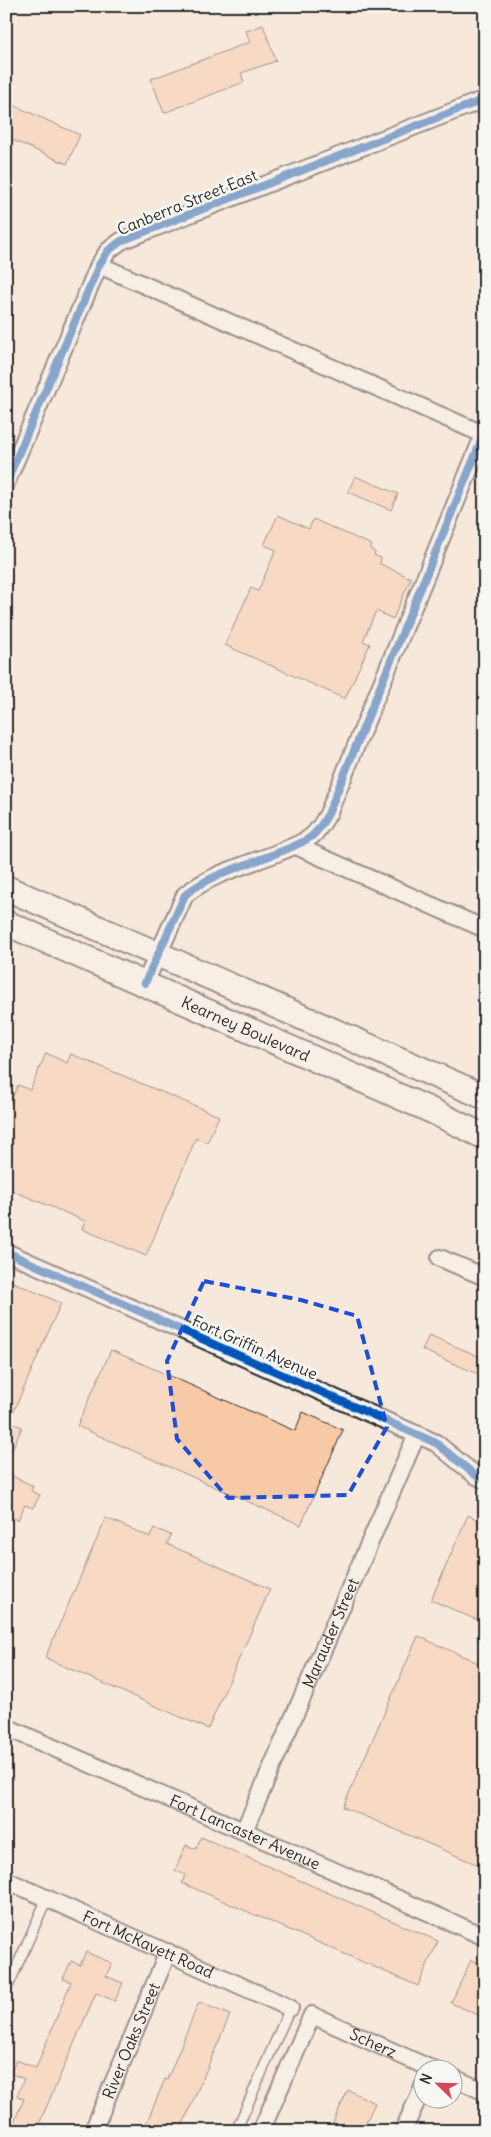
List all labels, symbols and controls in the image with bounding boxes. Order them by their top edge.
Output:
street label: Canberra Street East [114,164,261,239]
street label: Kearney Boulevard [178,992,313,1066]
street label: Fort Griffin Avenue [189,1310,321,1384]
street label: Marauder Street [298,1574,363,1691]
street label: Fort Lancaster Avenue [167,1790,323,1874]
street label: Fort McKavett Road [80,1906,217,1982]
street label: River Oaks Street [98,1979,164,2102]
street label: Scherz [347,2023,400,2062]
north arrow [414,2060,464,2110]
text: N [416,2071,436,2087]

